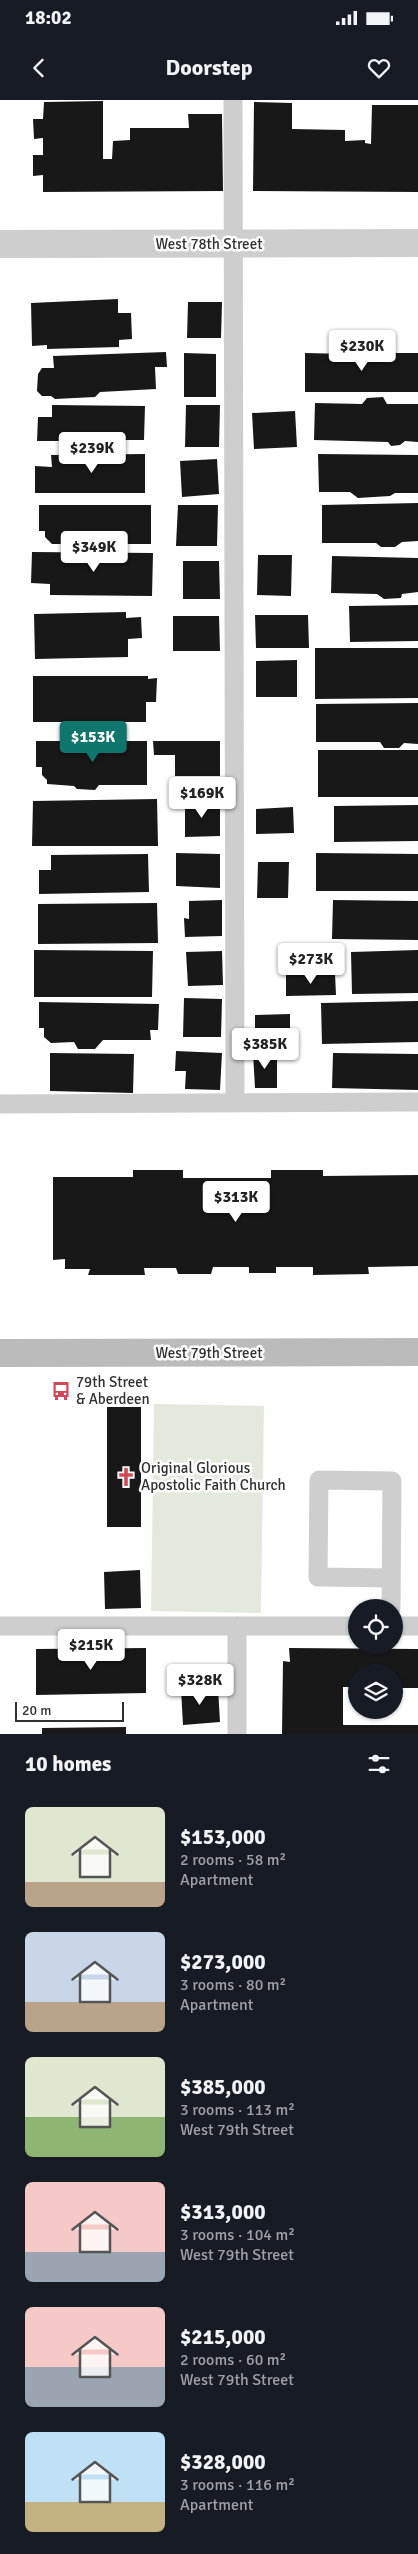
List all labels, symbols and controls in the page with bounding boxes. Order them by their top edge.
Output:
text: 18:02 [25,6,72,30]
icon: back [25,54,53,82]
text: Doorstep [166,54,252,81]
icon: heart [365,54,393,82]
street label: West 78th Street [156,235,262,253]
pin: $230K [327,330,397,372]
text: $230K [340,336,384,356]
pin: $239K [57,432,127,474]
text: $239K [70,438,114,458]
pin: $349K [59,530,129,573]
text: $349K [72,537,116,557]
pin: $153K [58,720,128,763]
text: $153K [71,727,115,747]
pin: $169K [167,776,237,819]
text: $169K [180,783,224,803]
pin: $273K [276,942,346,985]
text: $273K [289,949,333,969]
pin: $385K [230,1028,300,1070]
text: $385K [243,1034,287,1054]
pin: $313K [201,1180,271,1223]
text: $313K [214,1187,258,1207]
street label: West 79th Street [156,1344,262,1362]
place label: 79th Street & Aberdeen [76,1373,150,1408]
bus stop icon: 79th Street & Aberdeen [50,1380,72,1402]
place label: Original Glorious Apostolic Faith Church [141,1459,286,1494]
church icon: Original Glorious Apostolic Faith Church [115,1466,137,1488]
map controls [348,1599,403,1719]
button: locate [348,1599,403,1654]
pin: $215K [56,1628,126,1671]
text: $215K [69,1635,113,1655]
pin: $328K [165,1664,235,1706]
button: layers [348,1664,403,1719]
text: $328K [178,1670,222,1690]
scale bar [15,1699,124,1722]
text: 20 m [22,1702,51,1719]
icon: filters [365,1750,393,1778]
text: 10 homes [25,1751,111,1777]
text: $153,000 [180,1824,266,1850]
icon: home [65,1827,125,1887]
text: 2 rooms · 58 m² [180,1850,286,1870]
text: Apartment [180,1870,253,1890]
text: $273,000 [180,1949,266,1975]
icon: home [65,1952,125,2012]
text: 3 rooms · 80 m² [180,1975,286,1995]
text: Apartment [180,1995,253,2015]
text: $385,000 [180,2074,266,2100]
icon: home [65,2077,125,2137]
text: 3 rooms · 113 m² [180,2100,295,2120]
text: West 79th Street [180,2120,294,2140]
text: $313,000 [180,2199,266,2225]
icon: home [65,2202,125,2262]
text: 3 rooms · 104 m² [180,2225,295,2245]
text: West 79th Street [180,2245,294,2265]
text: $215,000 [180,2324,266,2350]
icon: home [65,2327,125,2387]
text: 2 rooms · 60 m² [180,2350,286,2370]
text: West 79th Street [180,2370,294,2390]
text: $328,000 [180,2449,266,2475]
icon: home [65,2452,125,2512]
text: 3 rooms · 116 m² [180,2475,295,2495]
text: Apartment [180,2495,253,2515]

